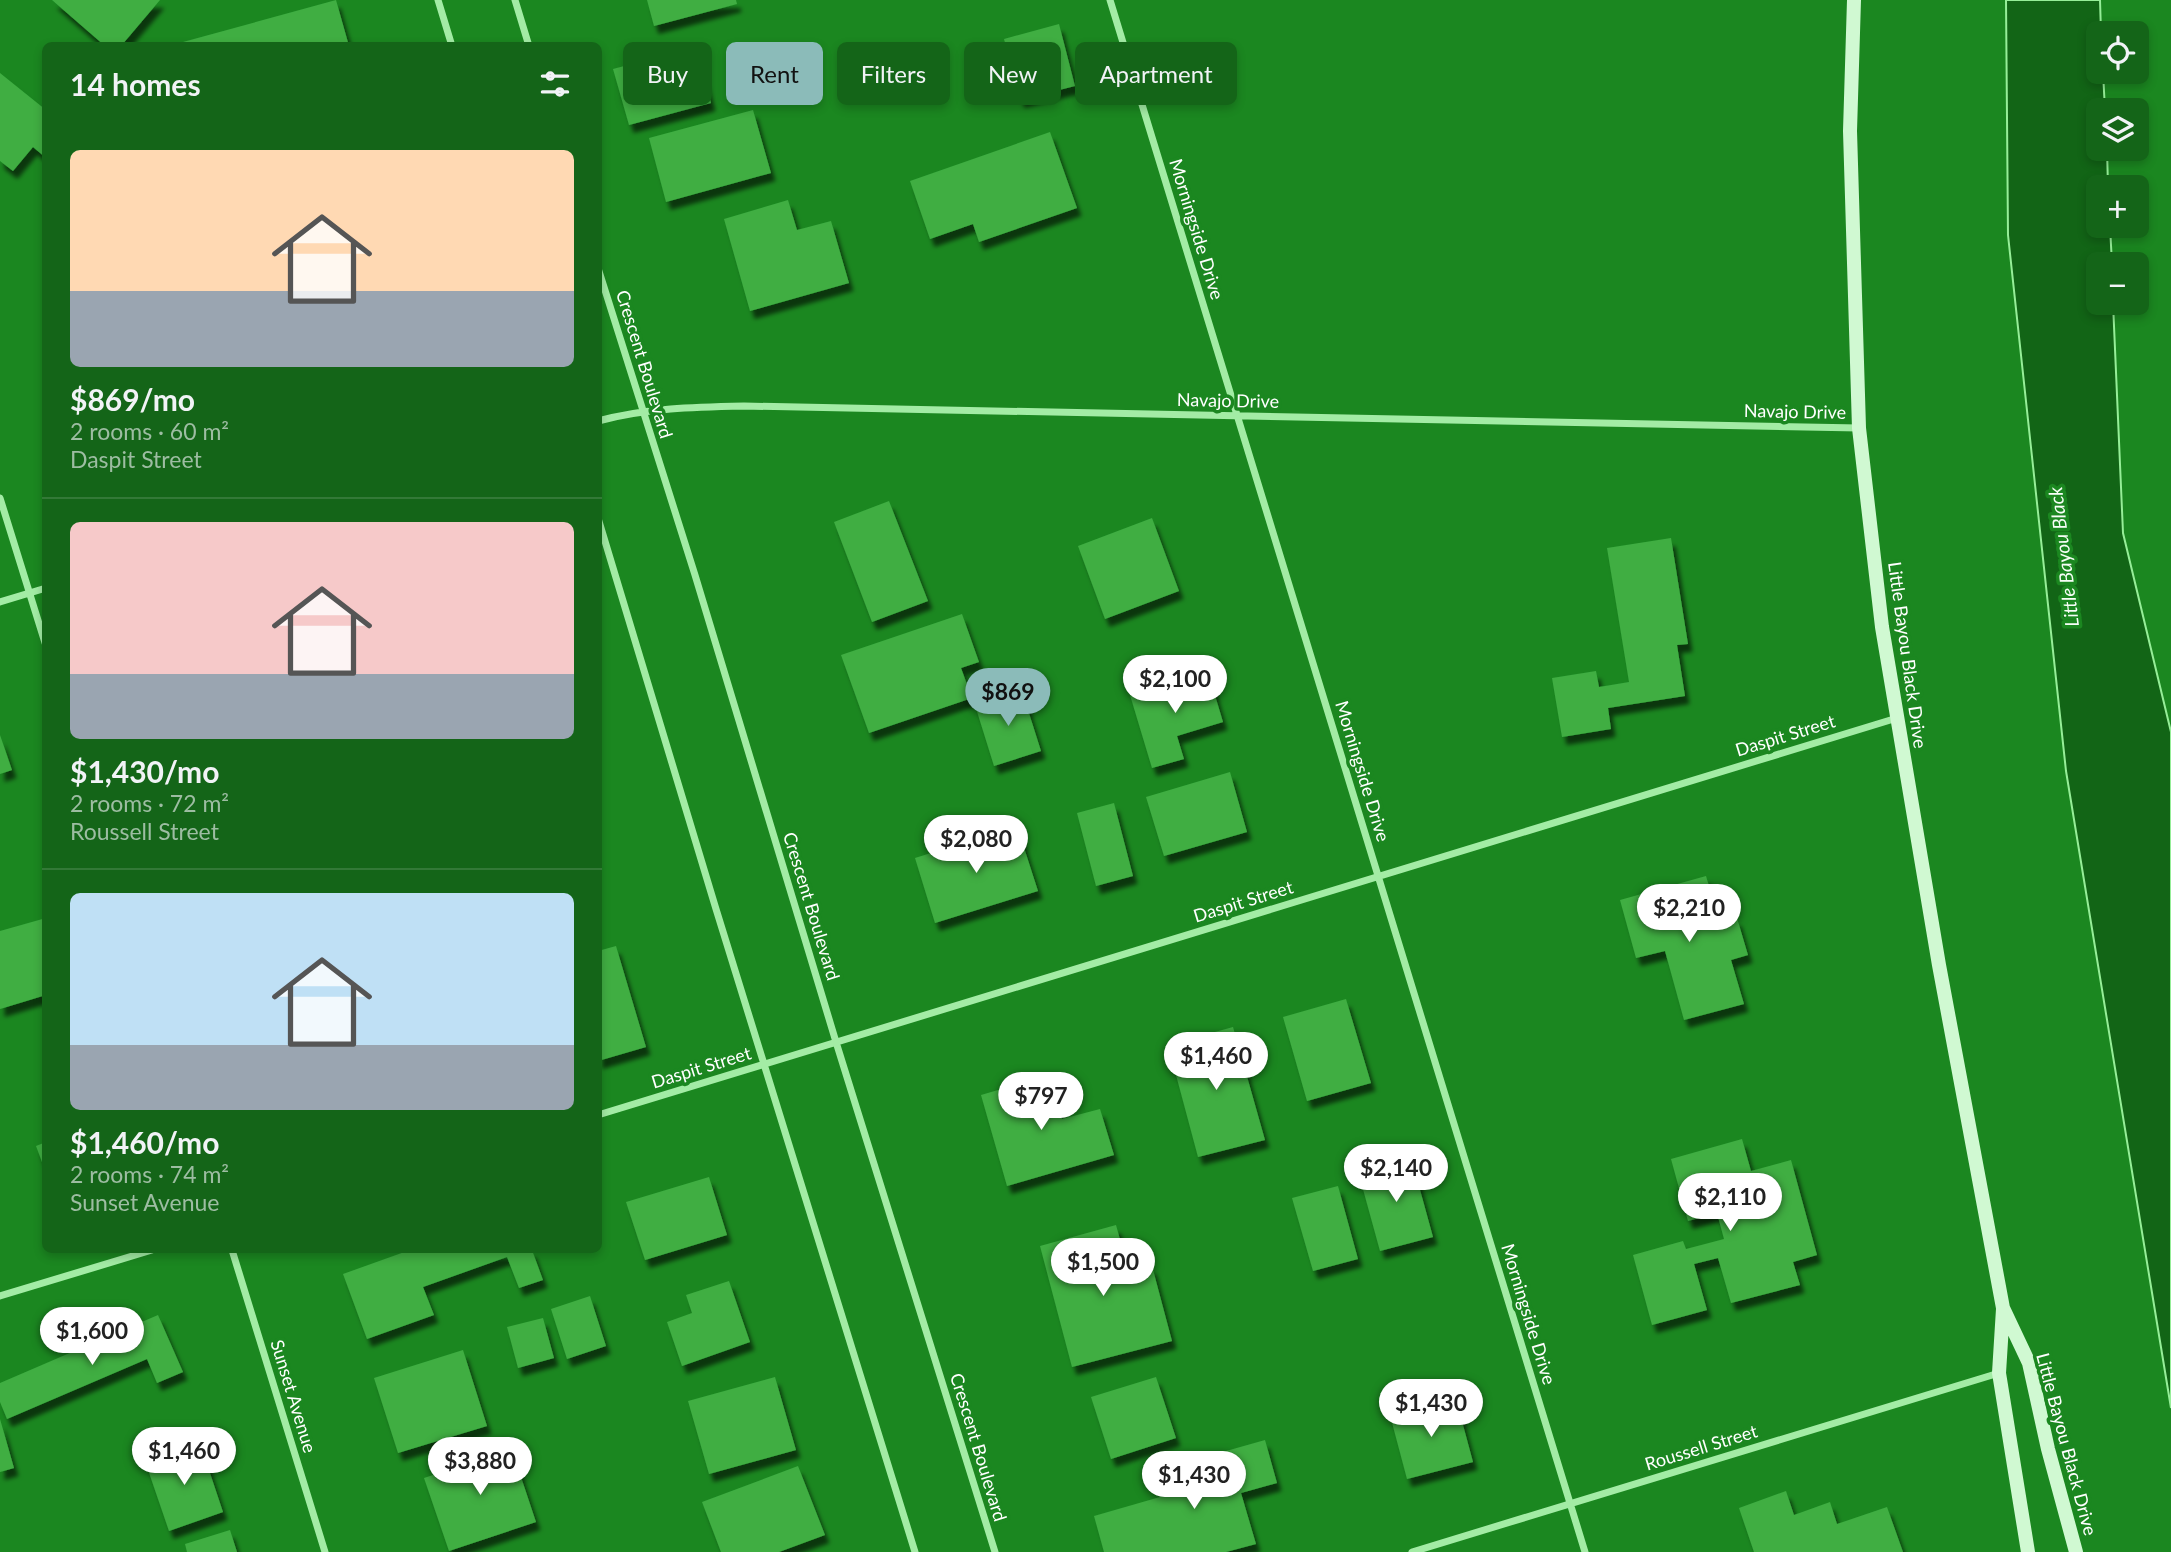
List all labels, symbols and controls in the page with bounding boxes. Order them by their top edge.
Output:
map controls [2086,21,2149,315]
button: locate [2086,21,2149,84]
chip: Buy [623,42,712,105]
chip: Rent [726,42,823,105]
chip: Filters [837,42,950,105]
chip: New [964,42,1061,105]
chip: Apartment [1075,42,1237,105]
icon: filters [536,65,574,103]
text: 14 homes [70,66,201,102]
button: layers [2086,98,2149,161]
street label: Morningside Drive [1165,156,1229,302]
button: + [2086,175,2149,238]
icon: home [259,196,385,322]
button: − [2086,252,2149,315]
street label: Crescent Boulevard [612,287,678,441]
text: $869/mo [70,381,195,417]
street label: Navajo Drive [1177,388,1279,412]
street label: Navajo Drive [1744,399,1846,423]
text: 2 rooms · 60 m² [70,417,229,445]
text: Daspit Street [70,445,202,473]
water label: Little Bayou Black [2043,485,2083,628]
street label: Little Bayou Black Drive [1884,560,1932,750]
icon: home [259,568,385,694]
pin: $2,100 [1118,656,1232,715]
text: $2,100 [1139,664,1211,692]
pin: $869 [967,668,1049,728]
text: $869 [981,677,1035,705]
street label: Morningside Drive [1331,698,1395,844]
street label: Daspit Street [1733,709,1838,761]
text: $1,430/mo [70,753,219,789]
text: 2 rooms · 72 m² [70,789,229,817]
pin: $2,080 [919,816,1033,875]
text: Roussell Street [70,817,219,845]
text: $2,080 [940,824,1012,852]
street label: Crescent Boulevard [779,829,845,983]
street label: Daspit Street [1191,875,1296,927]
pin: $2,210 [1632,884,1746,944]
text: $2,210 [1653,893,1725,921]
icon: home [259,939,385,1065]
pin: $1,460 [1159,1032,1273,1092]
street label: Daspit Street [649,1041,754,1093]
text: $1,460 [1180,1041,1252,1069]
pin: $797 [1000,1072,1082,1132]
text: $797 [1014,1081,1068,1109]
text: $1,460/mo [70,1124,219,1160]
pin: $2,140 [1339,1144,1453,1204]
text: $2,140 [1360,1153,1432,1181]
text: 2 rooms · 74 m² [70,1160,229,1188]
pin: $2,110 [1673,1174,1787,1233]
text: $2,110 [1694,1182,1766,1210]
text: Sunset Avenue [70,1188,219,1216]
pin: $1,500 [1046,1238,1160,1298]
street label: Morningside Drive [1497,1241,1561,1387]
text: $1,500 [1067,1247,1139,1275]
pin: $1,600 [35,1308,149,1367]
text: $1,600 [56,1316,128,1344]
street label: Sunset Avenue [266,1337,322,1455]
street label: Little Bayou Black Drive [2032,1350,2102,1538]
street label: Crescent Boulevard [946,1370,1012,1524]
pin: $1,430 [1374,1380,1488,1439]
text: $1,430 [1395,1388,1467,1416]
street label: Roussell Street [1642,1419,1760,1475]
pin: $1,460 [127,1428,241,1487]
text: $1,460 [148,1436,220,1464]
pin: $3,880 [423,1438,537,1497]
text: $3,880 [444,1446,516,1474]
pin: $1,430 [1137,1452,1251,1511]
text: $1,430 [1158,1460,1230,1488]

